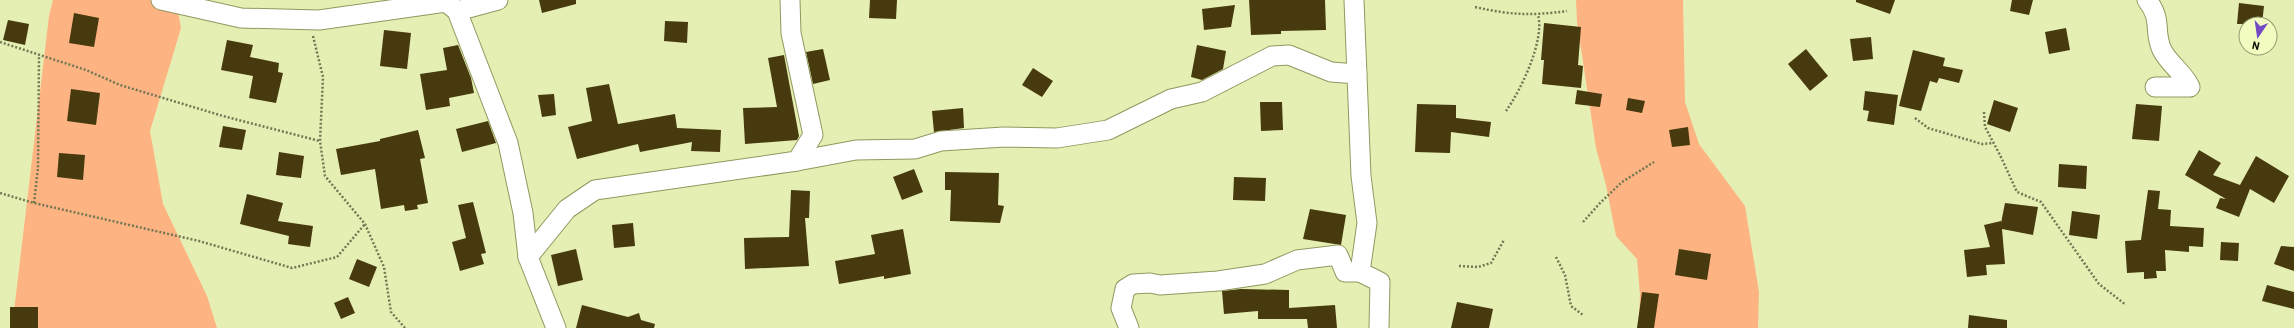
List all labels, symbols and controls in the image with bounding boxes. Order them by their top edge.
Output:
north arrow [2238,16,2278,56]
text: N [2251,39,2261,53]

